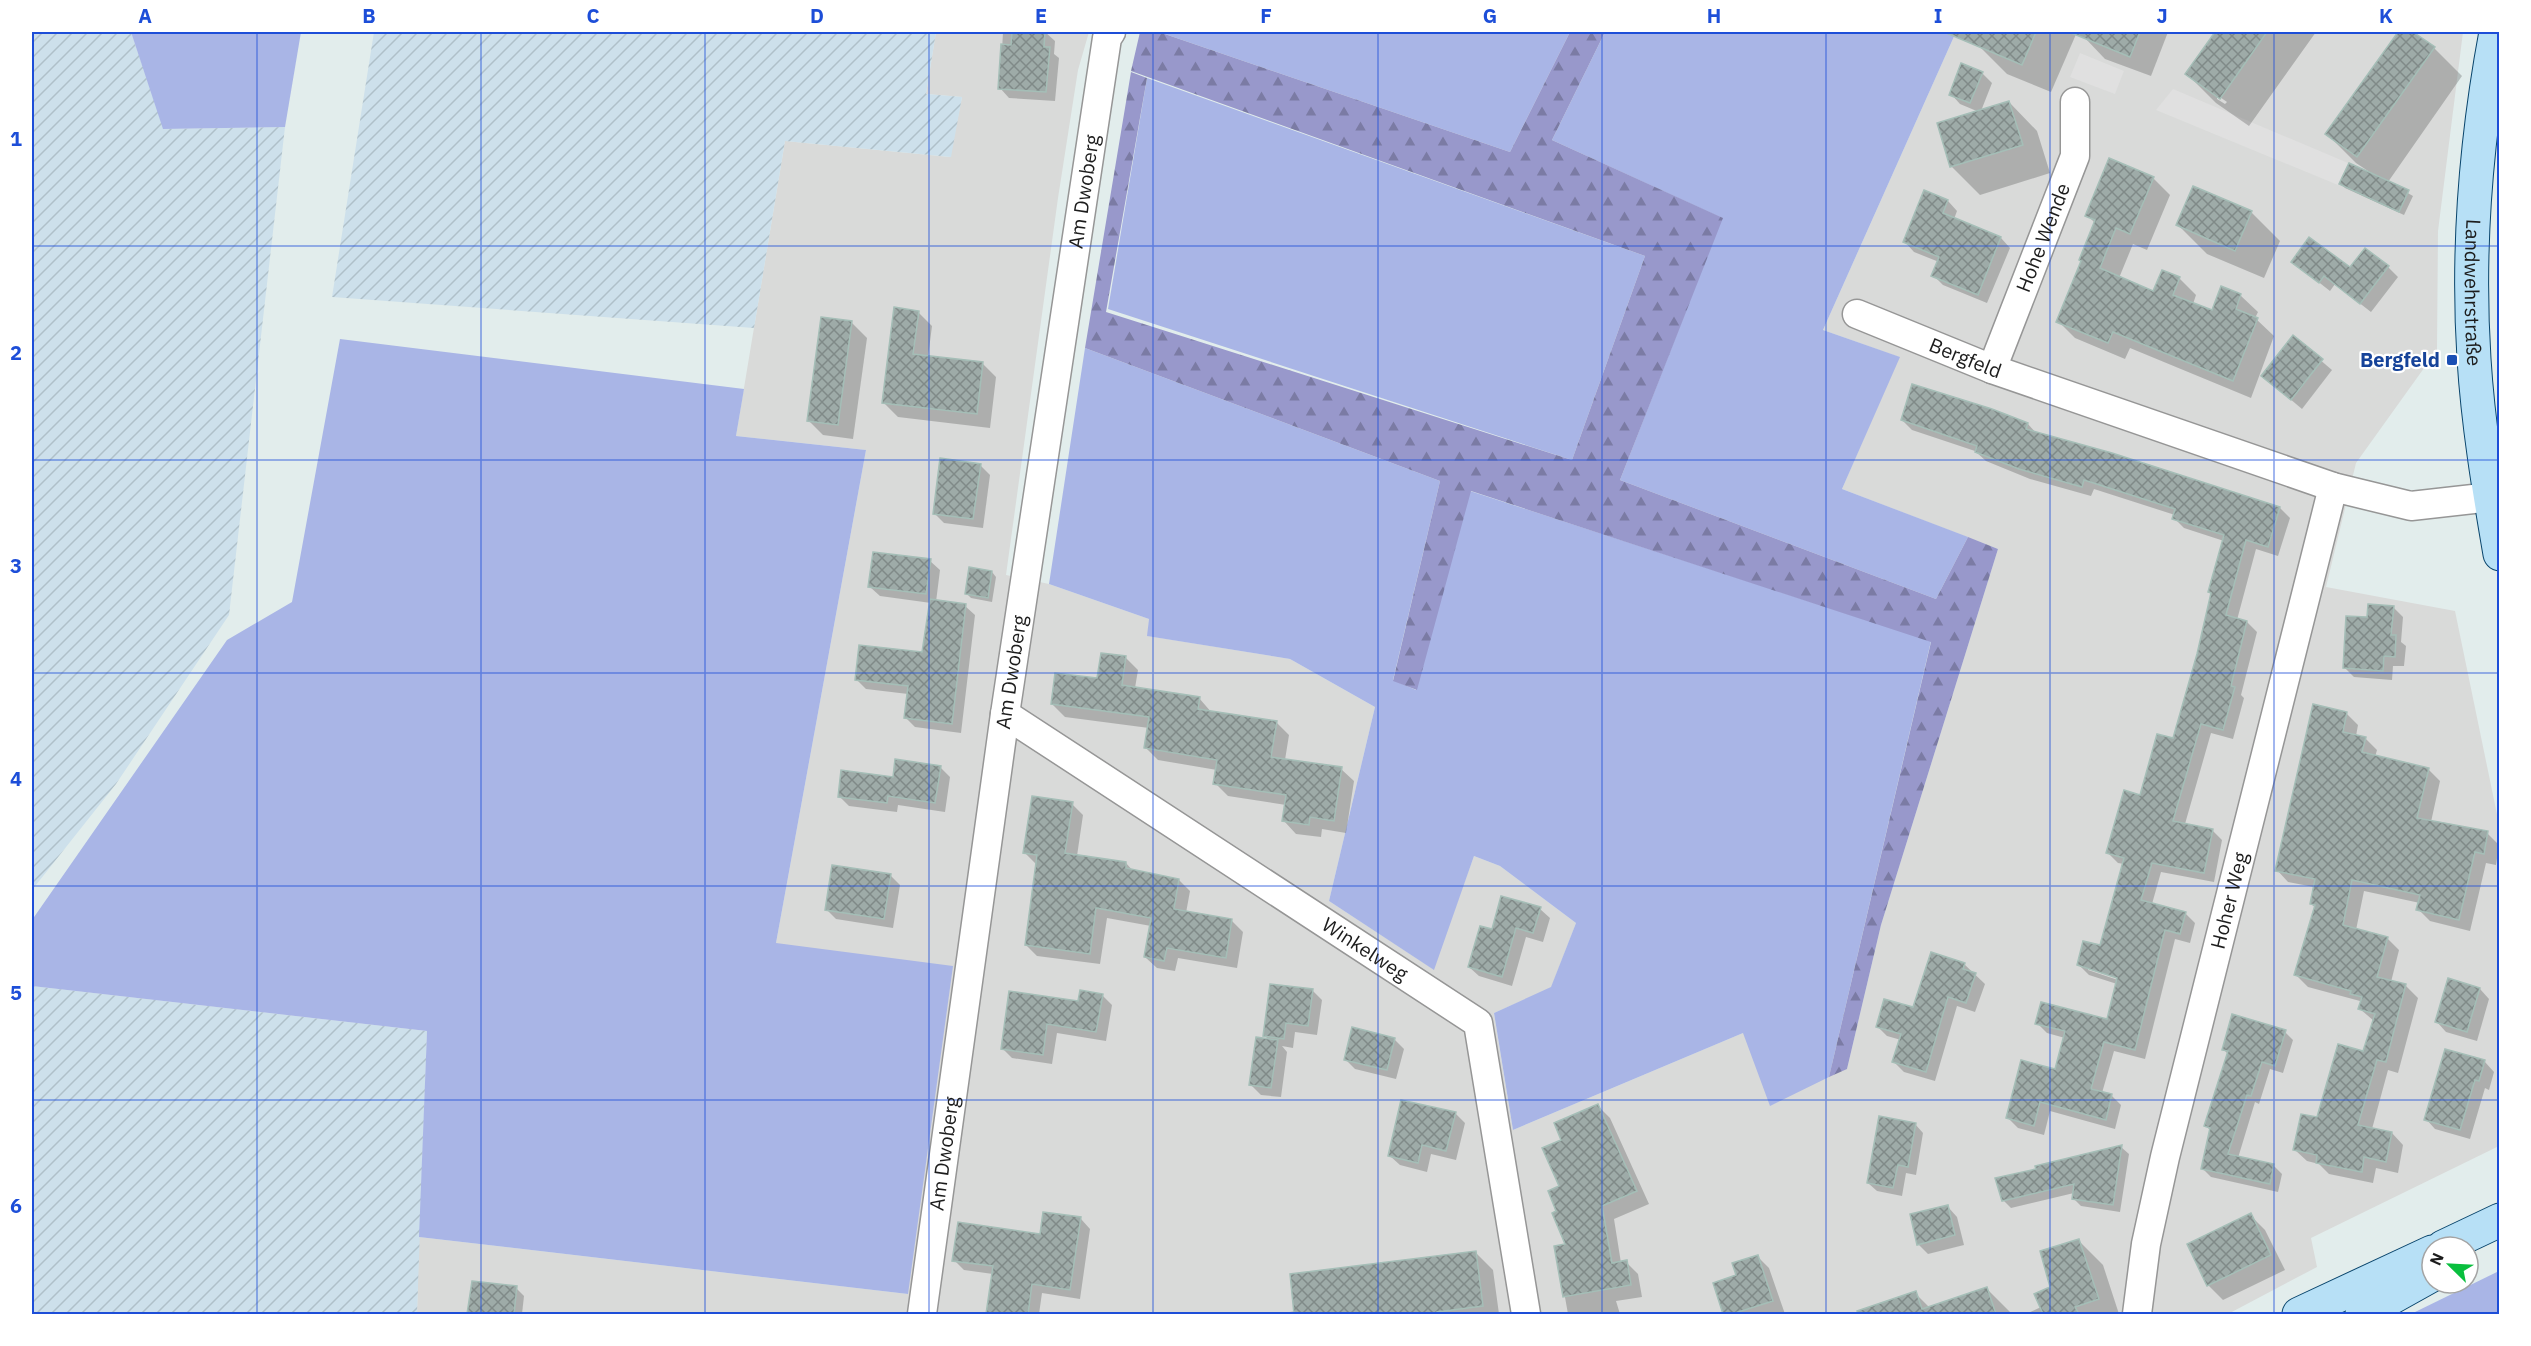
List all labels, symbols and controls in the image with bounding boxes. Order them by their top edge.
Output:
text: A [138,2,152,29]
text: B [362,2,376,29]
text: C [586,2,600,29]
text: D [810,2,824,29]
text: E [1035,2,1047,29]
text: F [1260,2,1272,29]
text: G [1483,2,1497,29]
text: H [1707,2,1721,29]
text: I [1934,2,1942,29]
text: J [2156,2,2168,29]
text: K [2379,2,2393,29]
text: 1 [10,125,22,152]
street label: Am Dwoberg [1061,132,1105,250]
street label: Hohe Wende [2009,179,2076,296]
street label: Landwehrstraße [2459,218,2488,367]
street label: Bergfeld [1925,331,2005,384]
text: 2 [10,339,22,366]
place label: Bergfeld [2360,346,2440,373]
marker: Bergfeld [2445,353,2459,367]
text: 3 [10,552,22,579]
street label: Am Dwoberg [989,613,1033,731]
text: 4 [10,765,22,792]
street label: Hoher Weg [2204,849,2254,952]
street label: Winkelweg [1317,911,1414,987]
text: 5 [10,979,22,1006]
street label: Am Dwoberg [922,1094,965,1212]
text: 6 [10,1192,22,1219]
north arrow [2420,1235,2480,1295]
text: N [2425,1250,2448,1268]

